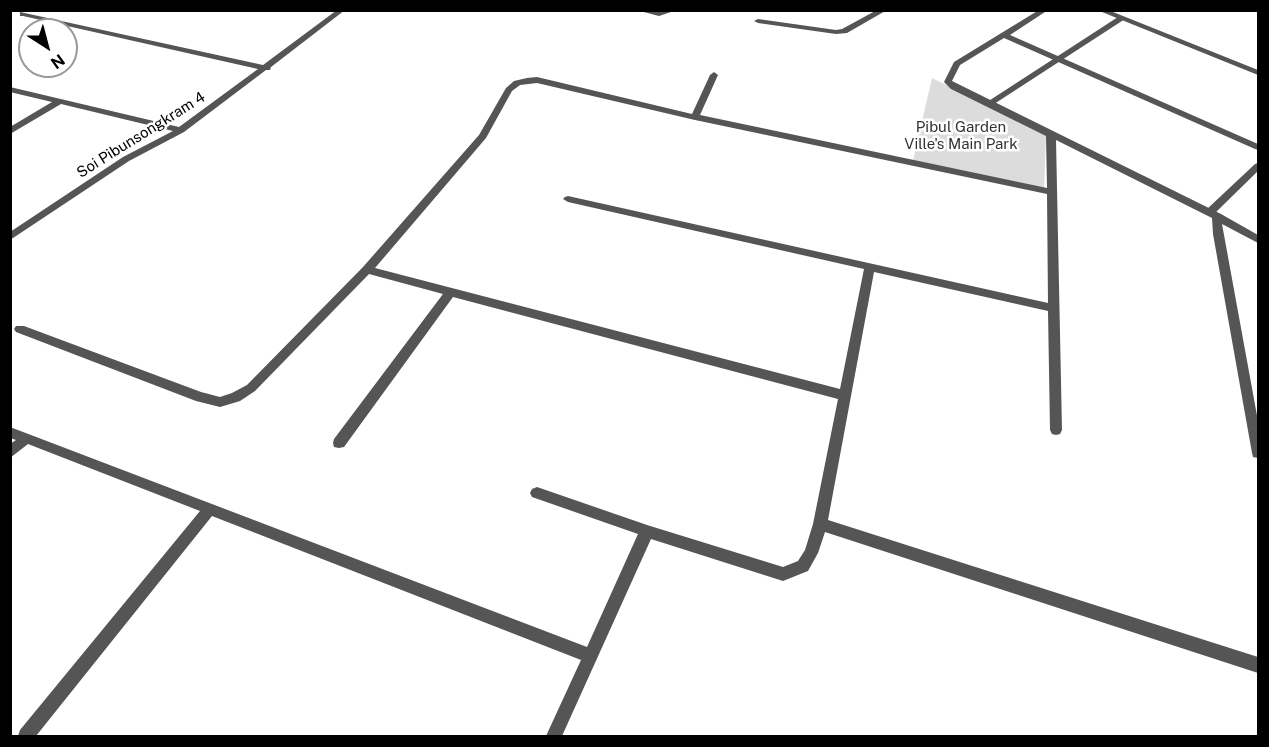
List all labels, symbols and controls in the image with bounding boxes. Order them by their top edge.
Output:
north arrow [18,18,78,78]
text: N [47,50,68,73]
street label: Soi Pibunsongkram 4 [73,88,209,182]
park label: Pibul Garden Ville's Main Park [904,118,1018,153]

